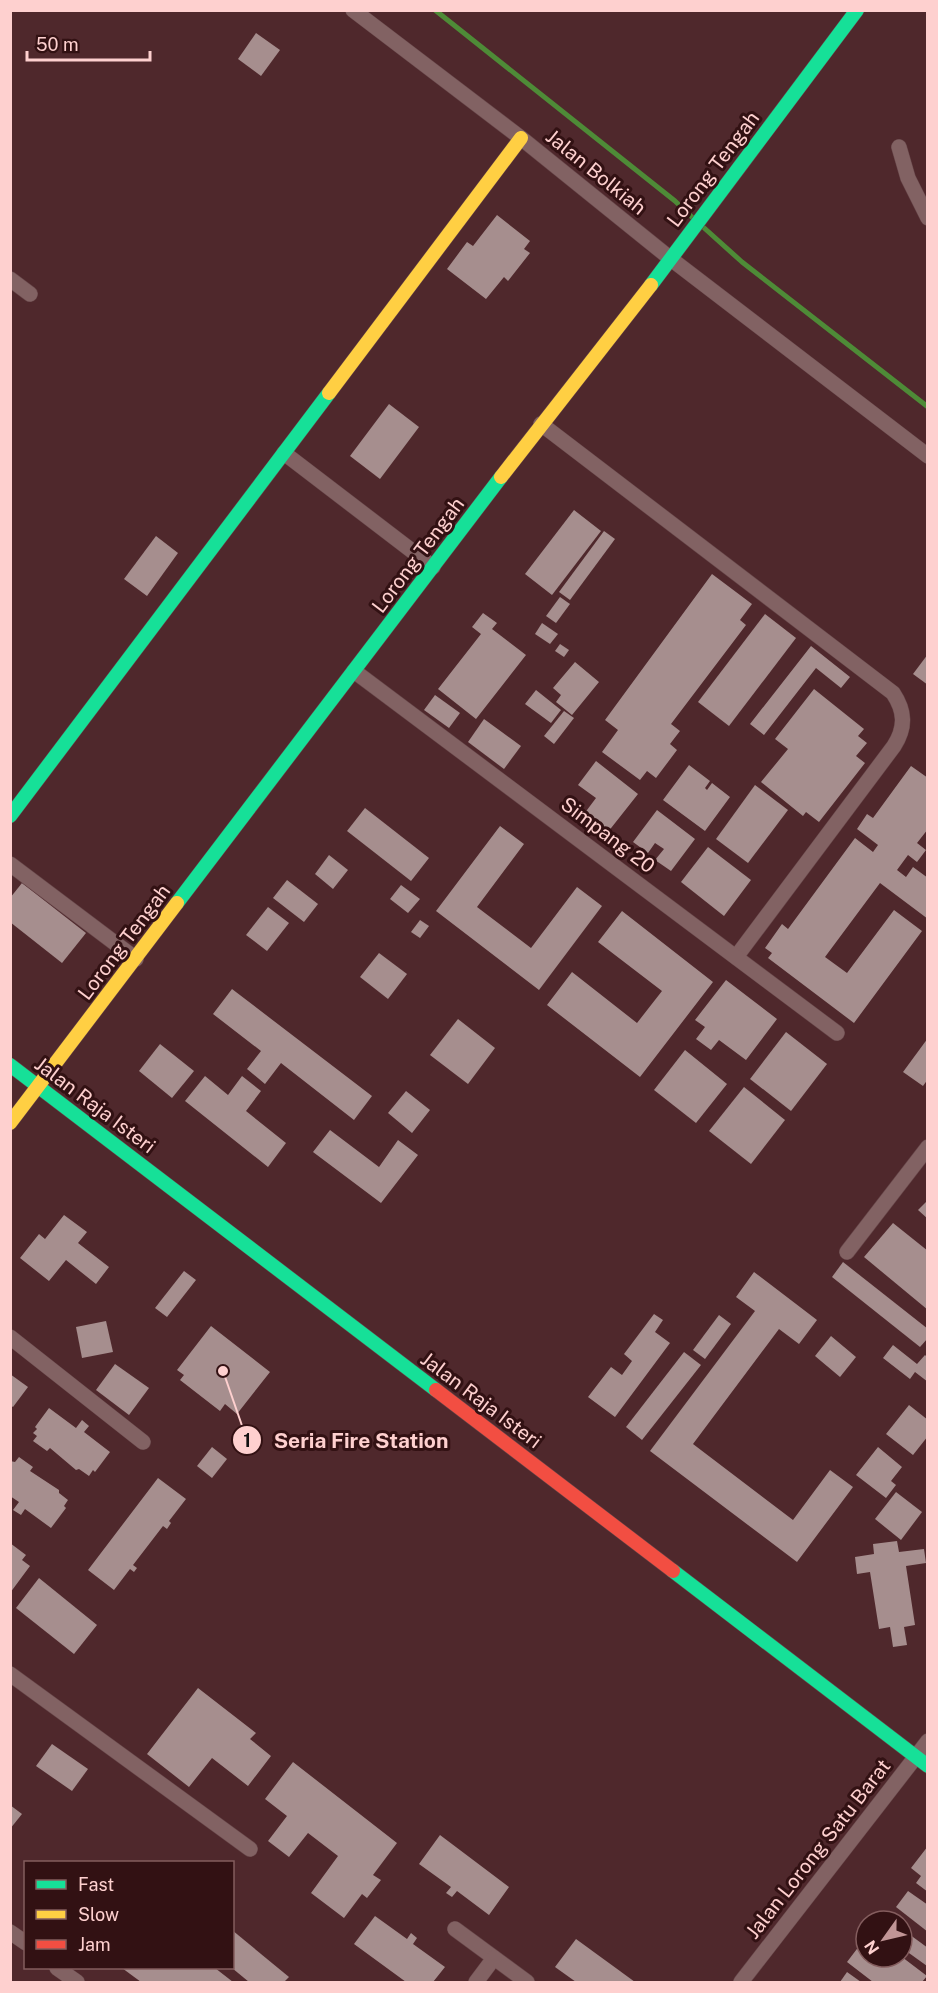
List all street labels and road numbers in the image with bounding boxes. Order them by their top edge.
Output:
street label: Lorong Tengah [662,107,764,231]
street label: Jalan Bolkiah [541,124,651,220]
street label: Lorong Tengah [367,493,469,617]
street label: Simpang 20 [556,792,660,878]
street label: Lorong Tengah [73,880,175,1004]
street label: Jalan Raja Isteri [30,1052,160,1158]
street label: Jalan Raja Isteri [416,1347,546,1453]
street label: Jalan Lorong Satu Barat [741,1755,895,1943]

